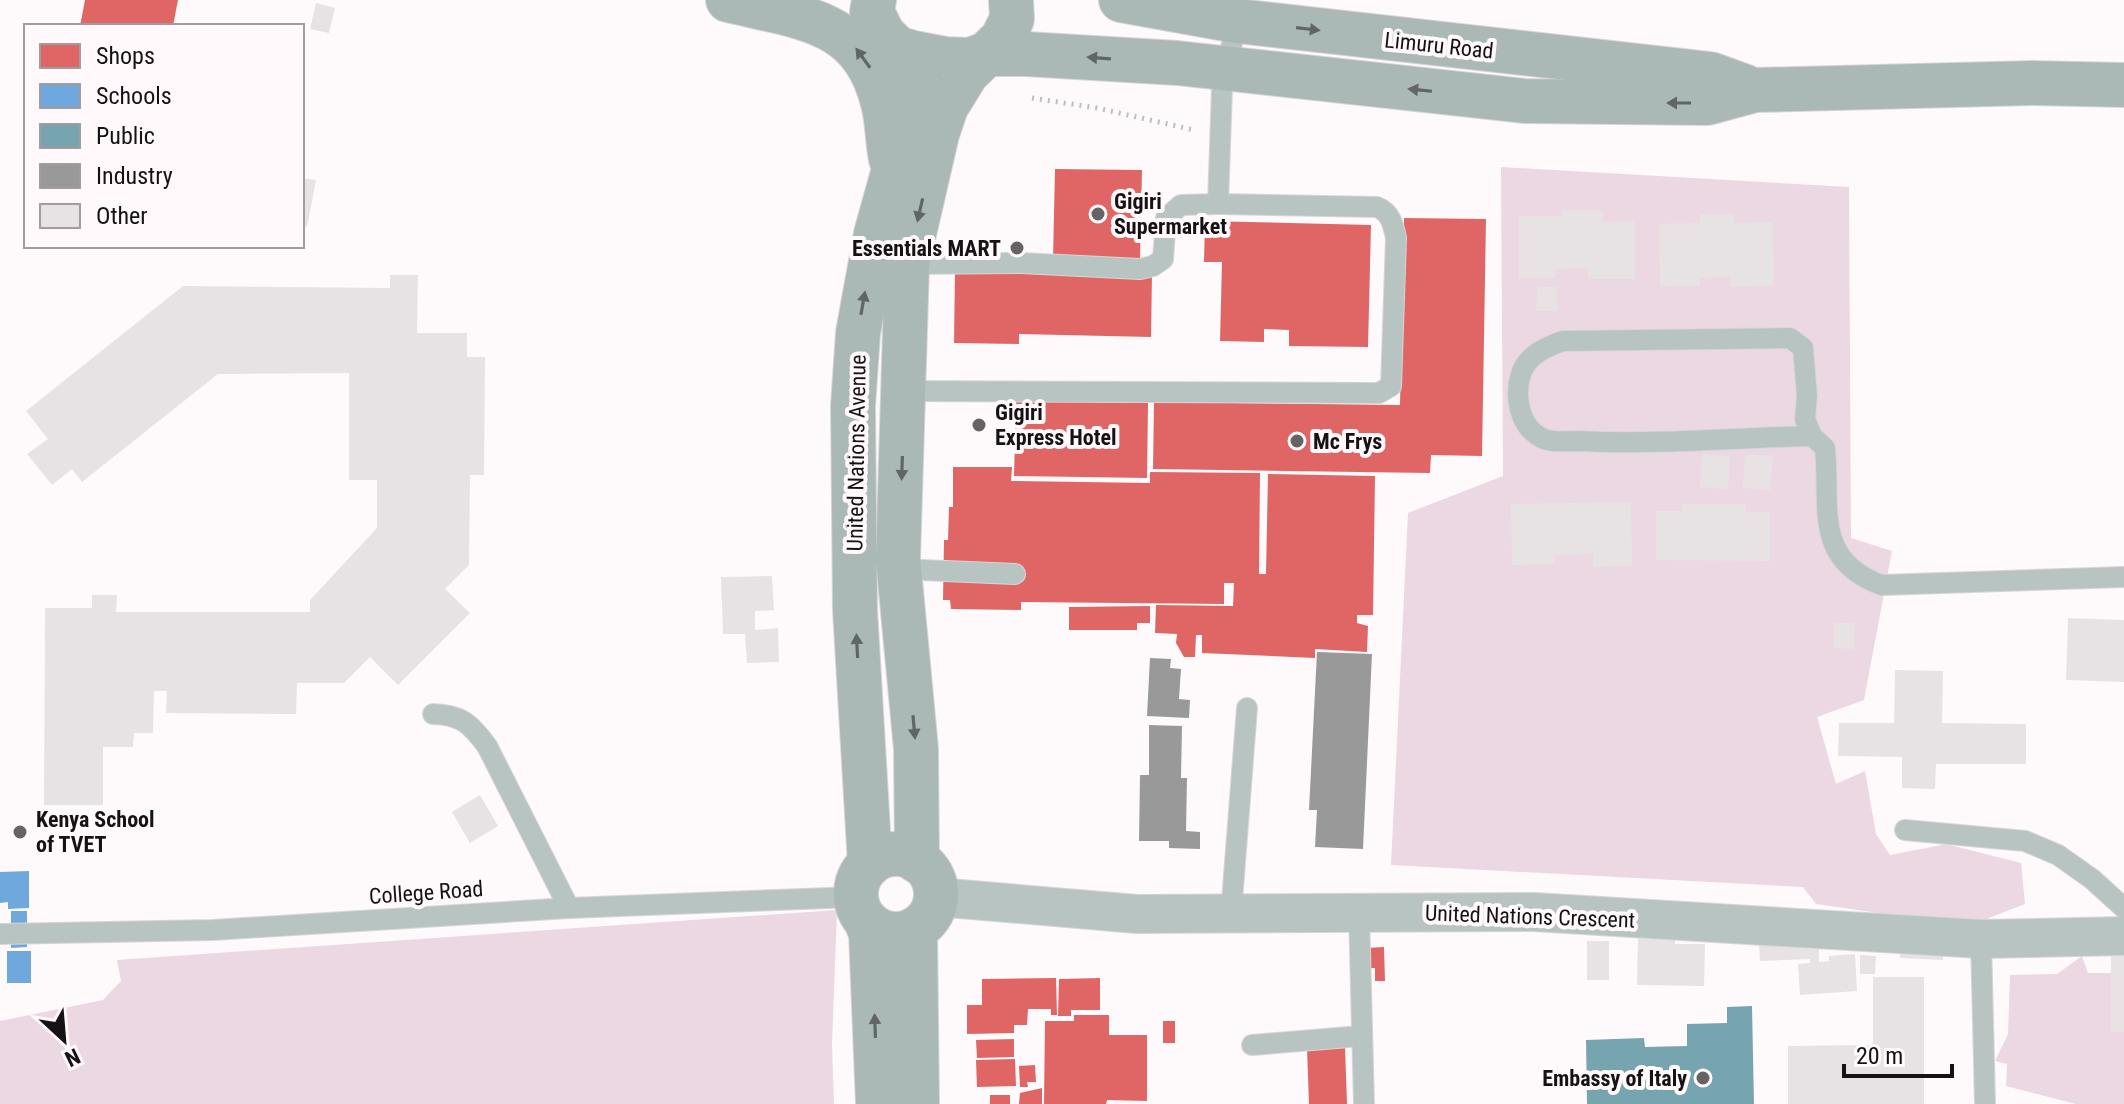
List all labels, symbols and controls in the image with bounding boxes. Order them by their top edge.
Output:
one-way arrow [1296,23,1321,36]
legend [24,24,304,248]
street label: Limuru Road [1383,27,1495,64]
text: Shops [96,42,155,70]
one-way arrow [855,47,871,69]
one-way arrow [1086,51,1111,64]
text: Schools [96,82,172,110]
one-way arrow [1407,83,1432,96]
one-way arrow [1666,97,1691,109]
text: Public [96,122,155,150]
text: Industry [96,162,173,190]
place label: Gigiri Supermarket [1114,189,1227,239]
one-way arrow [913,197,926,222]
text: Other [96,202,148,230]
marker: Gigiri Supermarket [1089,205,1107,223]
place label: Essentials MART [852,236,1001,261]
marker: Essentials MART [1008,239,1026,257]
one-way arrow [858,290,870,315]
street label: United Nations Avenue [842,354,871,552]
place label: Gigiri Express Hotel [995,400,1117,450]
marker: Gigiri Express Hotel [970,416,988,434]
place label: Mc Frys [1313,429,1382,454]
marker: Mc Frys [1288,432,1306,450]
one-way arrow [895,456,908,481]
one-way arrow [850,633,863,658]
one-way arrow [908,715,921,740]
place label: Kenya School of TVET [36,807,155,857]
marker: Kenya School of TVET [11,823,29,841]
street label: College Road [368,876,484,909]
street label: United Nations Crescent [1424,900,1636,933]
north arrow [24,1000,104,1080]
one-way arrow [868,1013,881,1038]
scale bar [1844,1028,1952,1078]
text: 20 m [1856,1042,1903,1070]
text: N [61,1043,84,1072]
place label: Embassy of Italy [1542,1066,1687,1091]
marker: Embassy of Italy [1694,1069,1712,1087]

